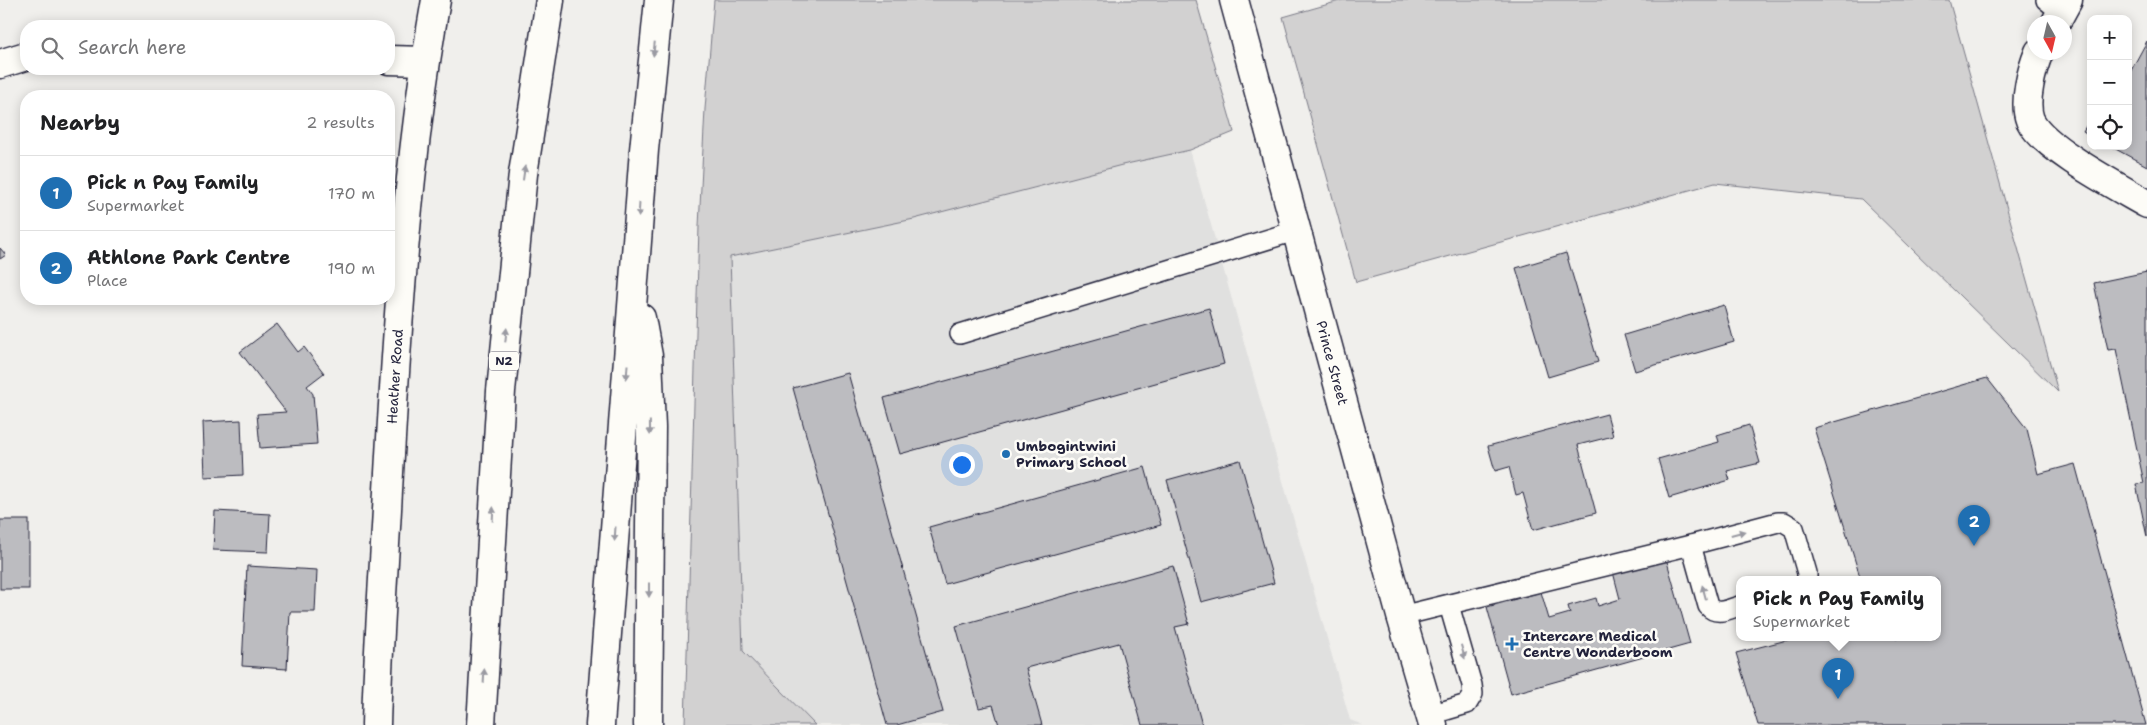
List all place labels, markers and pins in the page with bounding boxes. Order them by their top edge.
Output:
place label: Umbogintwini Primary School [1016,437,1127,471]
marker: Umbogintwini Primary School [1000,448,1012,460]
pin: 2 [1958,505,1990,546]
place label: Intercare Medical Centre Wonderboom [1523,627,1673,661]
marker: Intercare Medical Centre Wonderboom [1505,637,1519,651]
pin: 1 [1822,658,1854,699]

